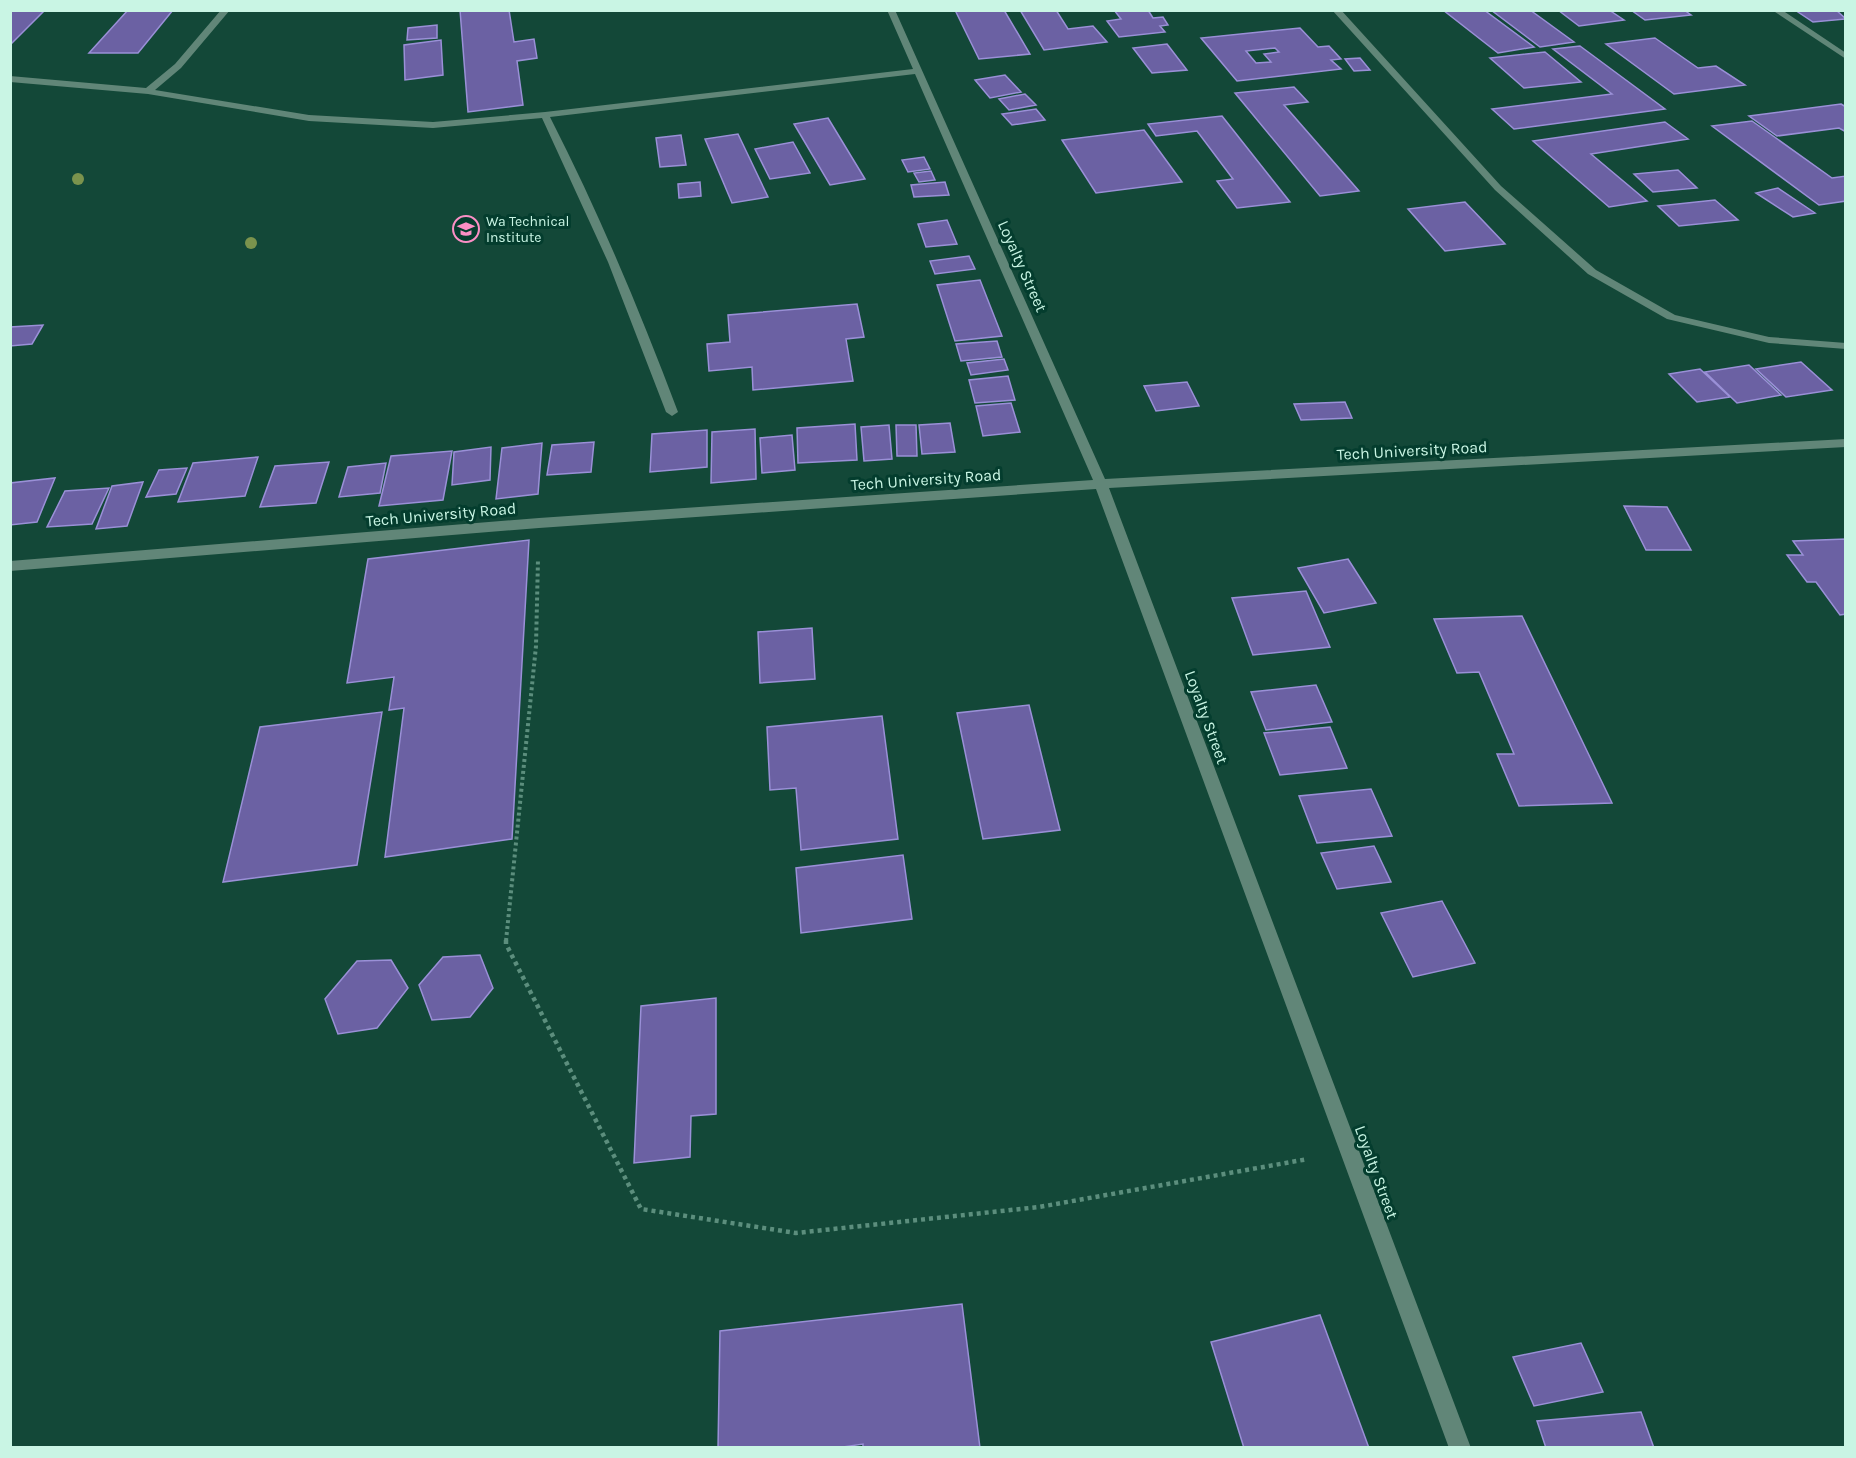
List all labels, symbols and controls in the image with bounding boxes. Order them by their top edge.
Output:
place label: Wa Technical Institute [486,213,569,246]
school or university icon: Wa Technical Institute [451,214,481,244]
street label: Loyalty Street [994,218,1051,315]
street label: Tech University Road [1336,437,1488,464]
street label: Tech University Road [850,465,1002,494]
street label: Tech University Road [365,498,517,531]
street label: Loyalty Street [1181,668,1232,767]
street label: Loyalty Street [1351,1123,1402,1222]

